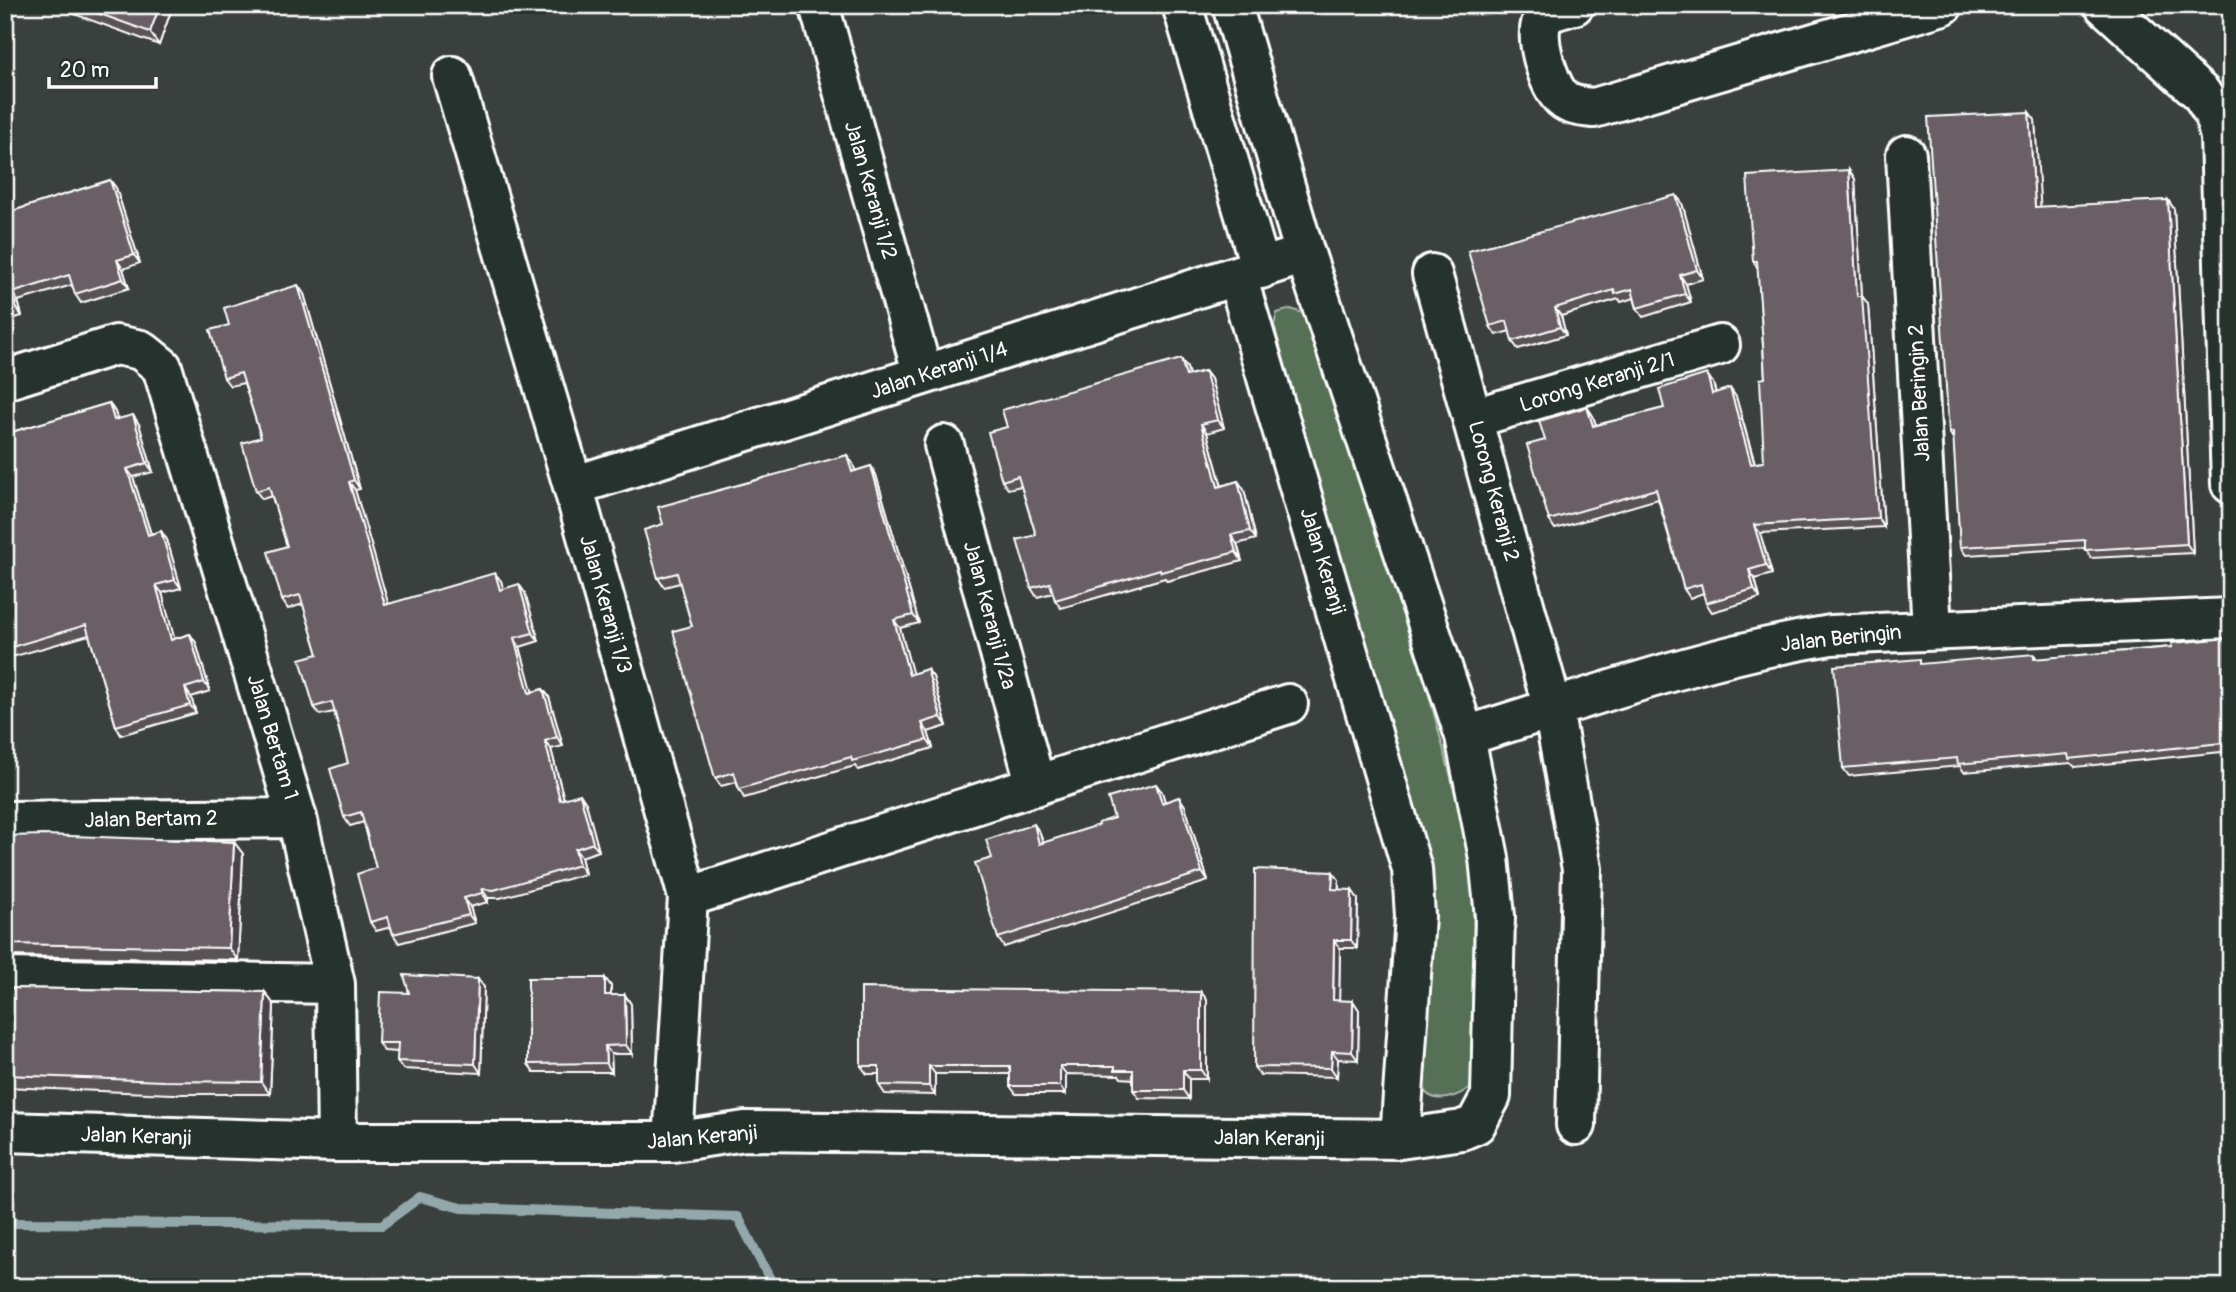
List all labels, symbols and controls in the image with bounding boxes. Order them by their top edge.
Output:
scale bar [49,46,156,90]
text: 20 m [60,57,109,84]
street label: Jalan Keranji 1/2 [838,118,903,262]
street label: Jalan Beringin 2 [1902,323,1937,462]
street label: Jalan Keranji 1/4 [867,336,1011,405]
street label: Lorong Keranji 2/1 [1516,346,1678,419]
street label: Lorong Keranji 2 [1462,418,1525,564]
street label: Jalan Keranji [1293,504,1352,618]
street label: Jalan Keranji 1/3 [573,532,638,676]
street label: Jalan Keranji 1/2a [957,538,1022,692]
street label: Jalan Beringin [1779,619,1903,658]
street label: Jalan Bertam 1 [241,671,304,803]
street label: Jalan Bertam 2 [84,805,218,834]
street label: Jalan Keranji [646,1119,759,1156]
street label: Jalan Keranji [80,1121,192,1152]
street label: Jalan Keranji [1214,1124,1325,1153]

